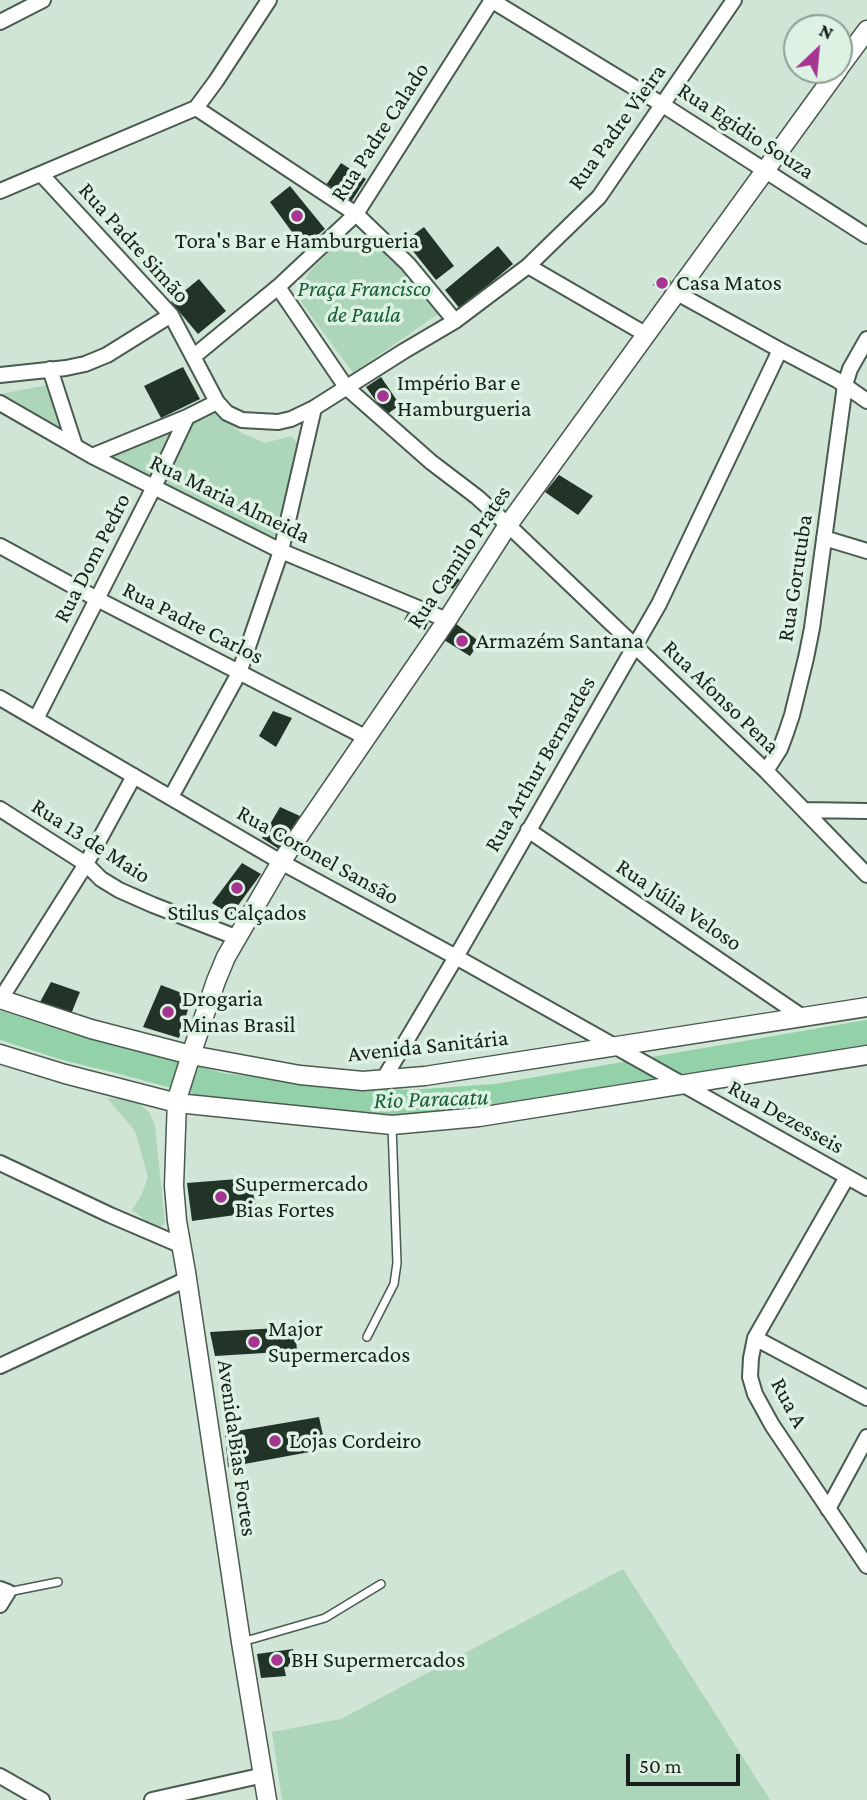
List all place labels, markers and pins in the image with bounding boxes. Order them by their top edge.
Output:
marker: Tora's Bar e Hamburgueria [289,208,305,224]
place label: Tora's Bar e Hamburgueria [175,227,419,255]
place label: Casa Matos [676,269,782,297]
marker: Casa Matos [654,275,670,291]
place label: Império Bar e Hamburgueria [397,369,531,423]
marker: Império Bar e Hamburgueria [375,388,391,404]
place label: Armazém Santana [476,627,644,655]
marker: Armazém Santana [454,633,470,649]
marker: Stilus Calçados [229,880,245,896]
place label: Stilus Calçados [168,899,306,927]
place label: Drogaria Minas Brasil [182,985,295,1039]
marker: Drogaria Minas Brasil [160,1004,176,1020]
place label: Supermercado Bias Fortes [235,1170,368,1224]
marker: Supermercado Bias Fortes [213,1189,229,1205]
place label: Major Supermercados [268,1315,410,1369]
marker: Major Supermercados [246,1334,262,1350]
place label: Lojas Cordeiro [289,1427,421,1455]
marker: Lojas Cordeiro [267,1433,283,1449]
place label: BH Supermercados [291,1646,465,1674]
marker: BH Supermercados [269,1652,285,1668]

